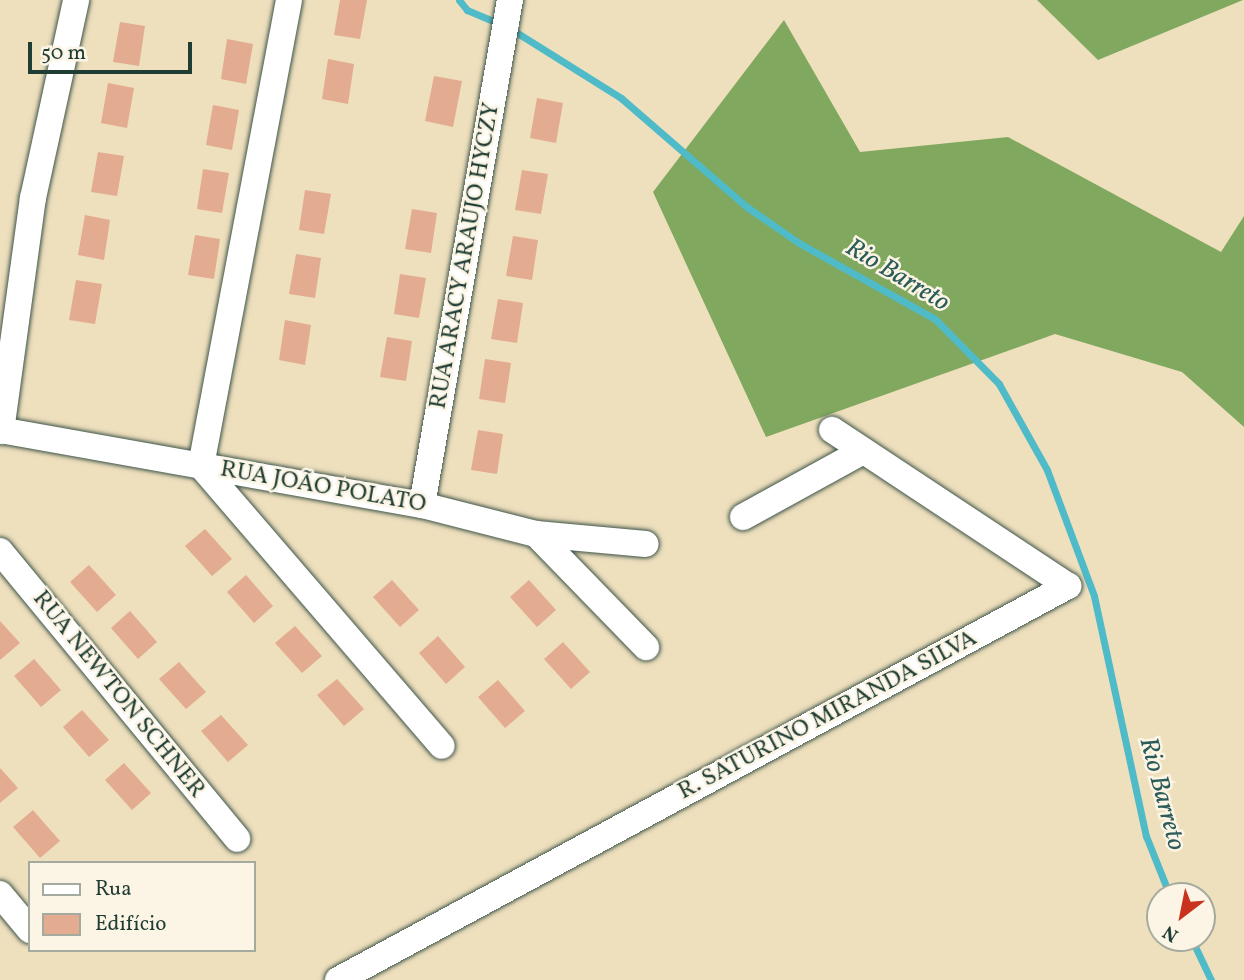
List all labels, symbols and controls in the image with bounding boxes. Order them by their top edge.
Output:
scale bar [32,28,196,72]
text: 50 m [41,39,86,68]
street label: RUA ARACY ARAUJO HYCZY [425,100,507,412]
water label: Rio Barreto [839,233,955,319]
street label: RUA JOÃO POLATO [218,456,428,520]
street label: RUA NEWTON SCHNER [25,585,211,805]
street label: R. SATURINO MIRANDA SILVA [674,625,982,807]
water label: Rio Barreto [1131,734,1191,854]
legend [28,861,256,952]
text: Rua [95,875,132,904]
north arrow [1146,882,1216,952]
text: Edifício [95,910,167,939]
text: N [1158,918,1184,948]

